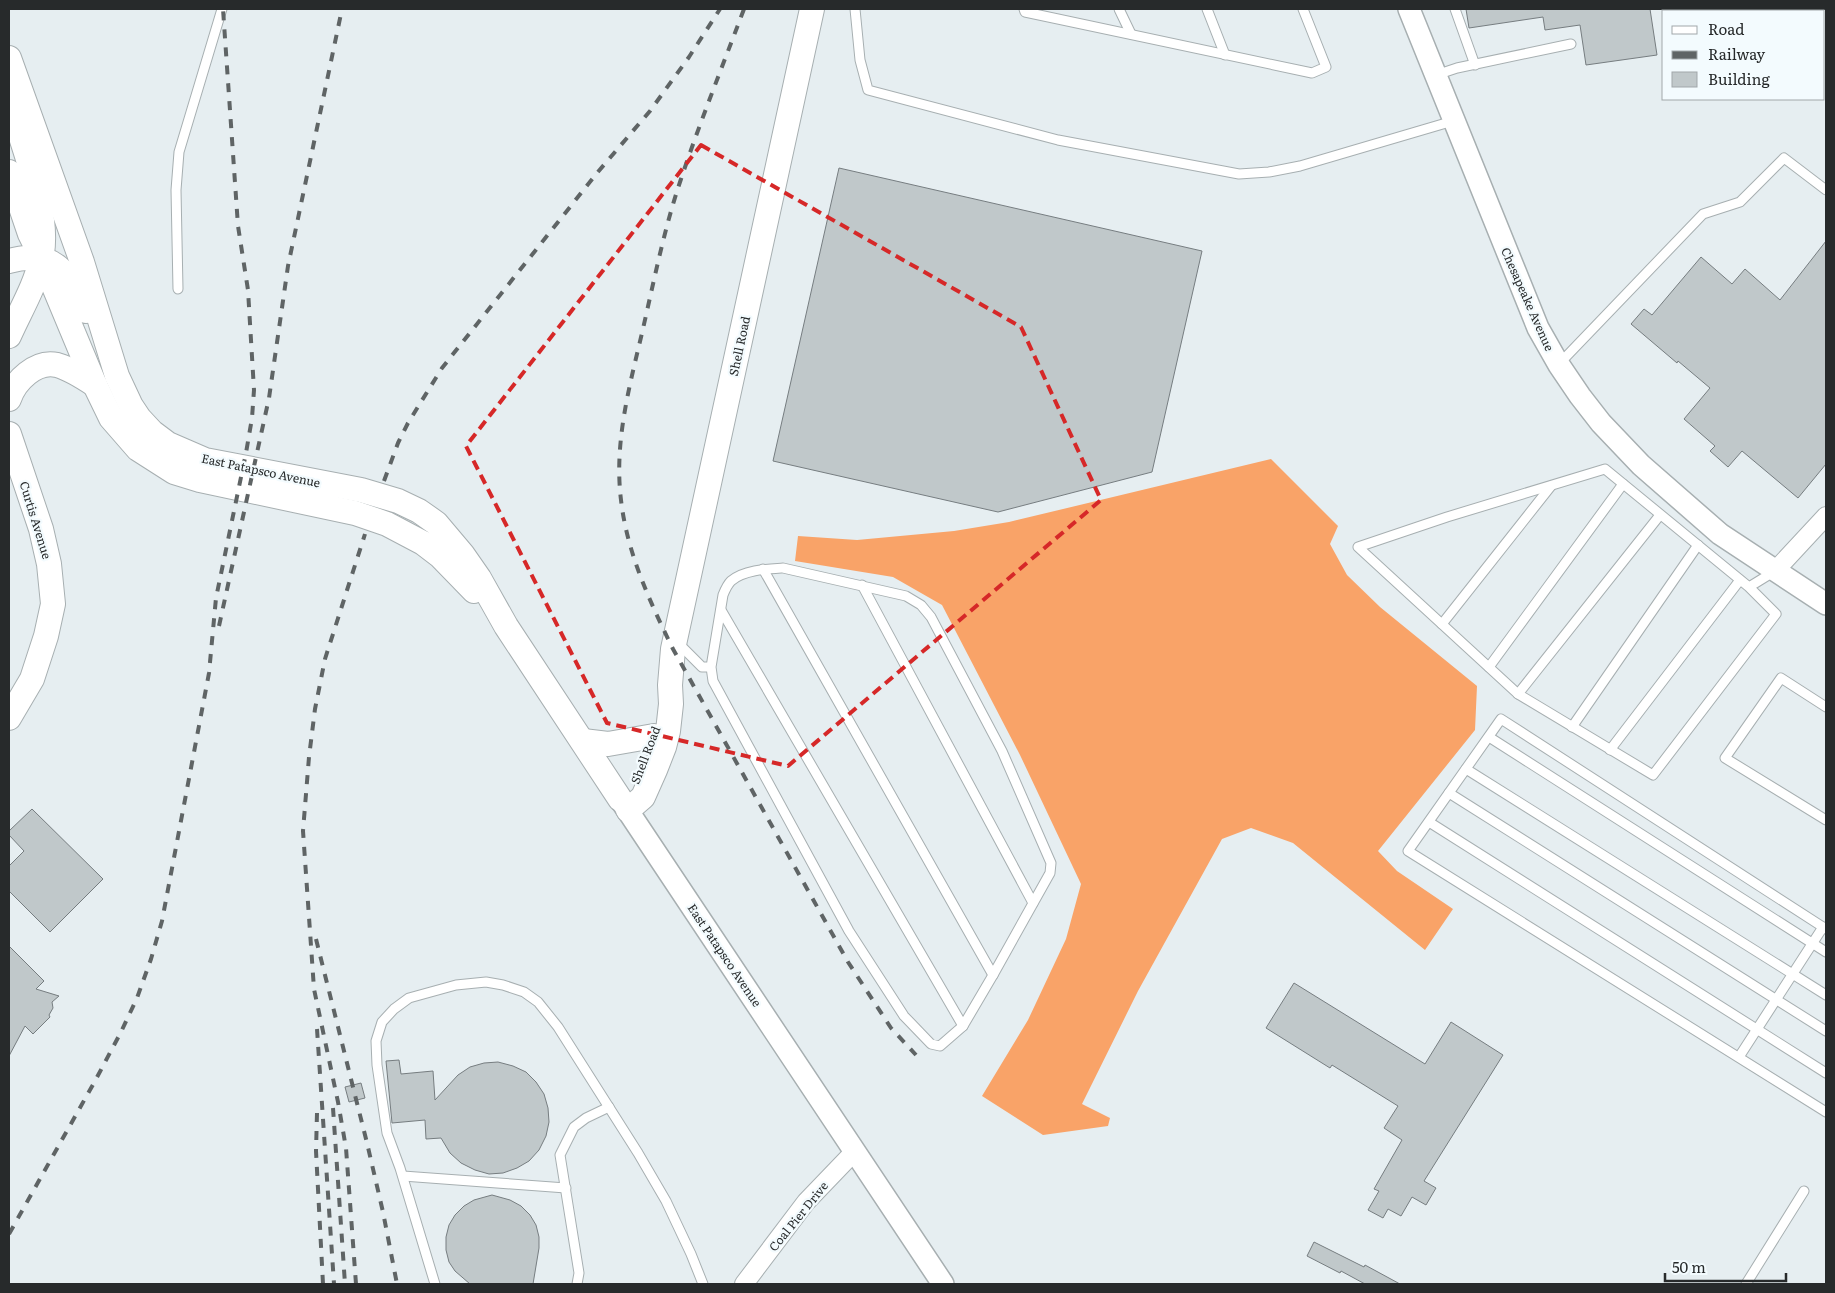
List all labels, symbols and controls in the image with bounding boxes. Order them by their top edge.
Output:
legend [1662,10,1825,100]
text: Road [1708,17,1744,40]
text: Railway [1708,42,1766,65]
text: Building [1708,67,1770,90]
street label: Chesapeake Avenue [1497,244,1559,354]
street label: Shell Road [724,314,754,378]
street label: East Patapsco Avenue [200,449,322,491]
street label: Curtis Avenue [16,479,56,561]
street label: Shell Road [626,723,665,787]
street label: East Patapsco Avenue [684,900,766,1010]
street label: Coal Pier Drive [764,1177,832,1255]
scale bar [1665,1250,1786,1282]
text: 50 m [1672,1255,1706,1278]

